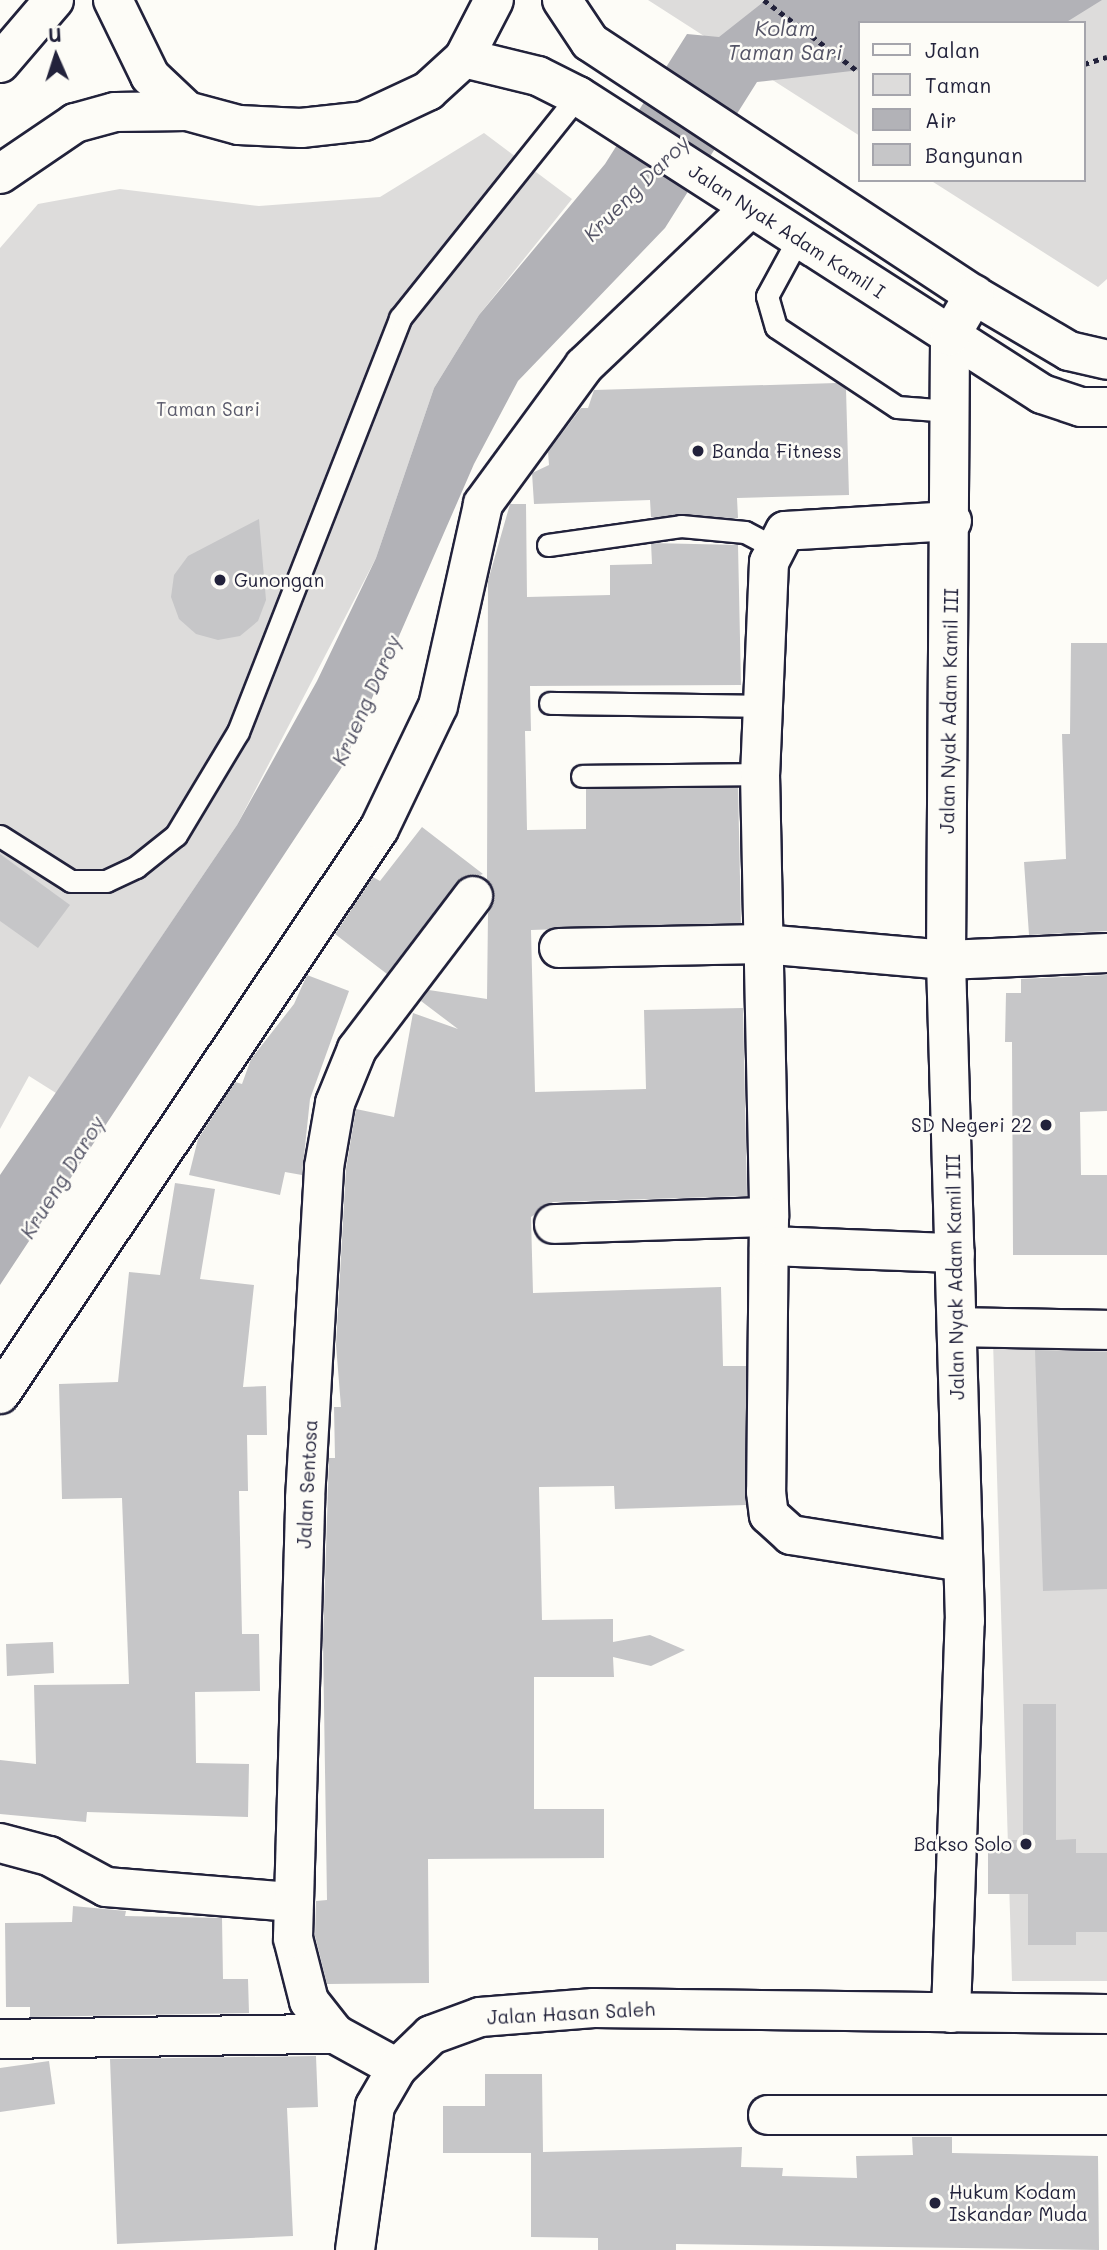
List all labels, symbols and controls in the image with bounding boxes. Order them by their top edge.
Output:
water label: Kolam Taman Sari [728,15,842,65]
north arrow [21,21,91,91]
legend [858,21,1086,182]
text: U [48,22,62,47]
text: Jalan [925,36,980,63]
text: Taman [925,71,991,98]
text: Air [925,106,957,133]
water label: Krueng Daroy [578,130,694,246]
text: Bangunan [925,141,1023,168]
street label: Jalan Nyak Adam Kamil I [685,159,889,303]
park label: Taman Sari [156,398,260,420]
place label: Banda Fitness [712,440,842,462]
marker: Banda Fitness [690,443,706,459]
place label: Gunongan [234,569,324,591]
marker: Gunongan [212,572,228,588]
street label: Jalan Nyak Adam Kamil III [935,588,963,834]
water label: Krueng Daroy [326,631,406,769]
water label: Krueng Daroy [14,1111,110,1243]
place label: SD Negeri 22 [911,1114,1032,1136]
marker: SD Negeri 22 [1038,1117,1054,1133]
street label: Jalan Nyak Adam Kamil III [941,1154,969,1400]
street label: Jalan Sentosa [292,1419,322,1549]
place label: Bakso Solo [914,1833,1012,1855]
marker: Bakso Solo [1018,1836,1034,1852]
street label: Jalan Hasan Saleh [486,1997,656,2029]
place label: Hukum Kodam Iskandar Muda [949,2181,1088,2225]
marker: Hukum Kodam Iskandar Muda [927,2195,943,2211]

